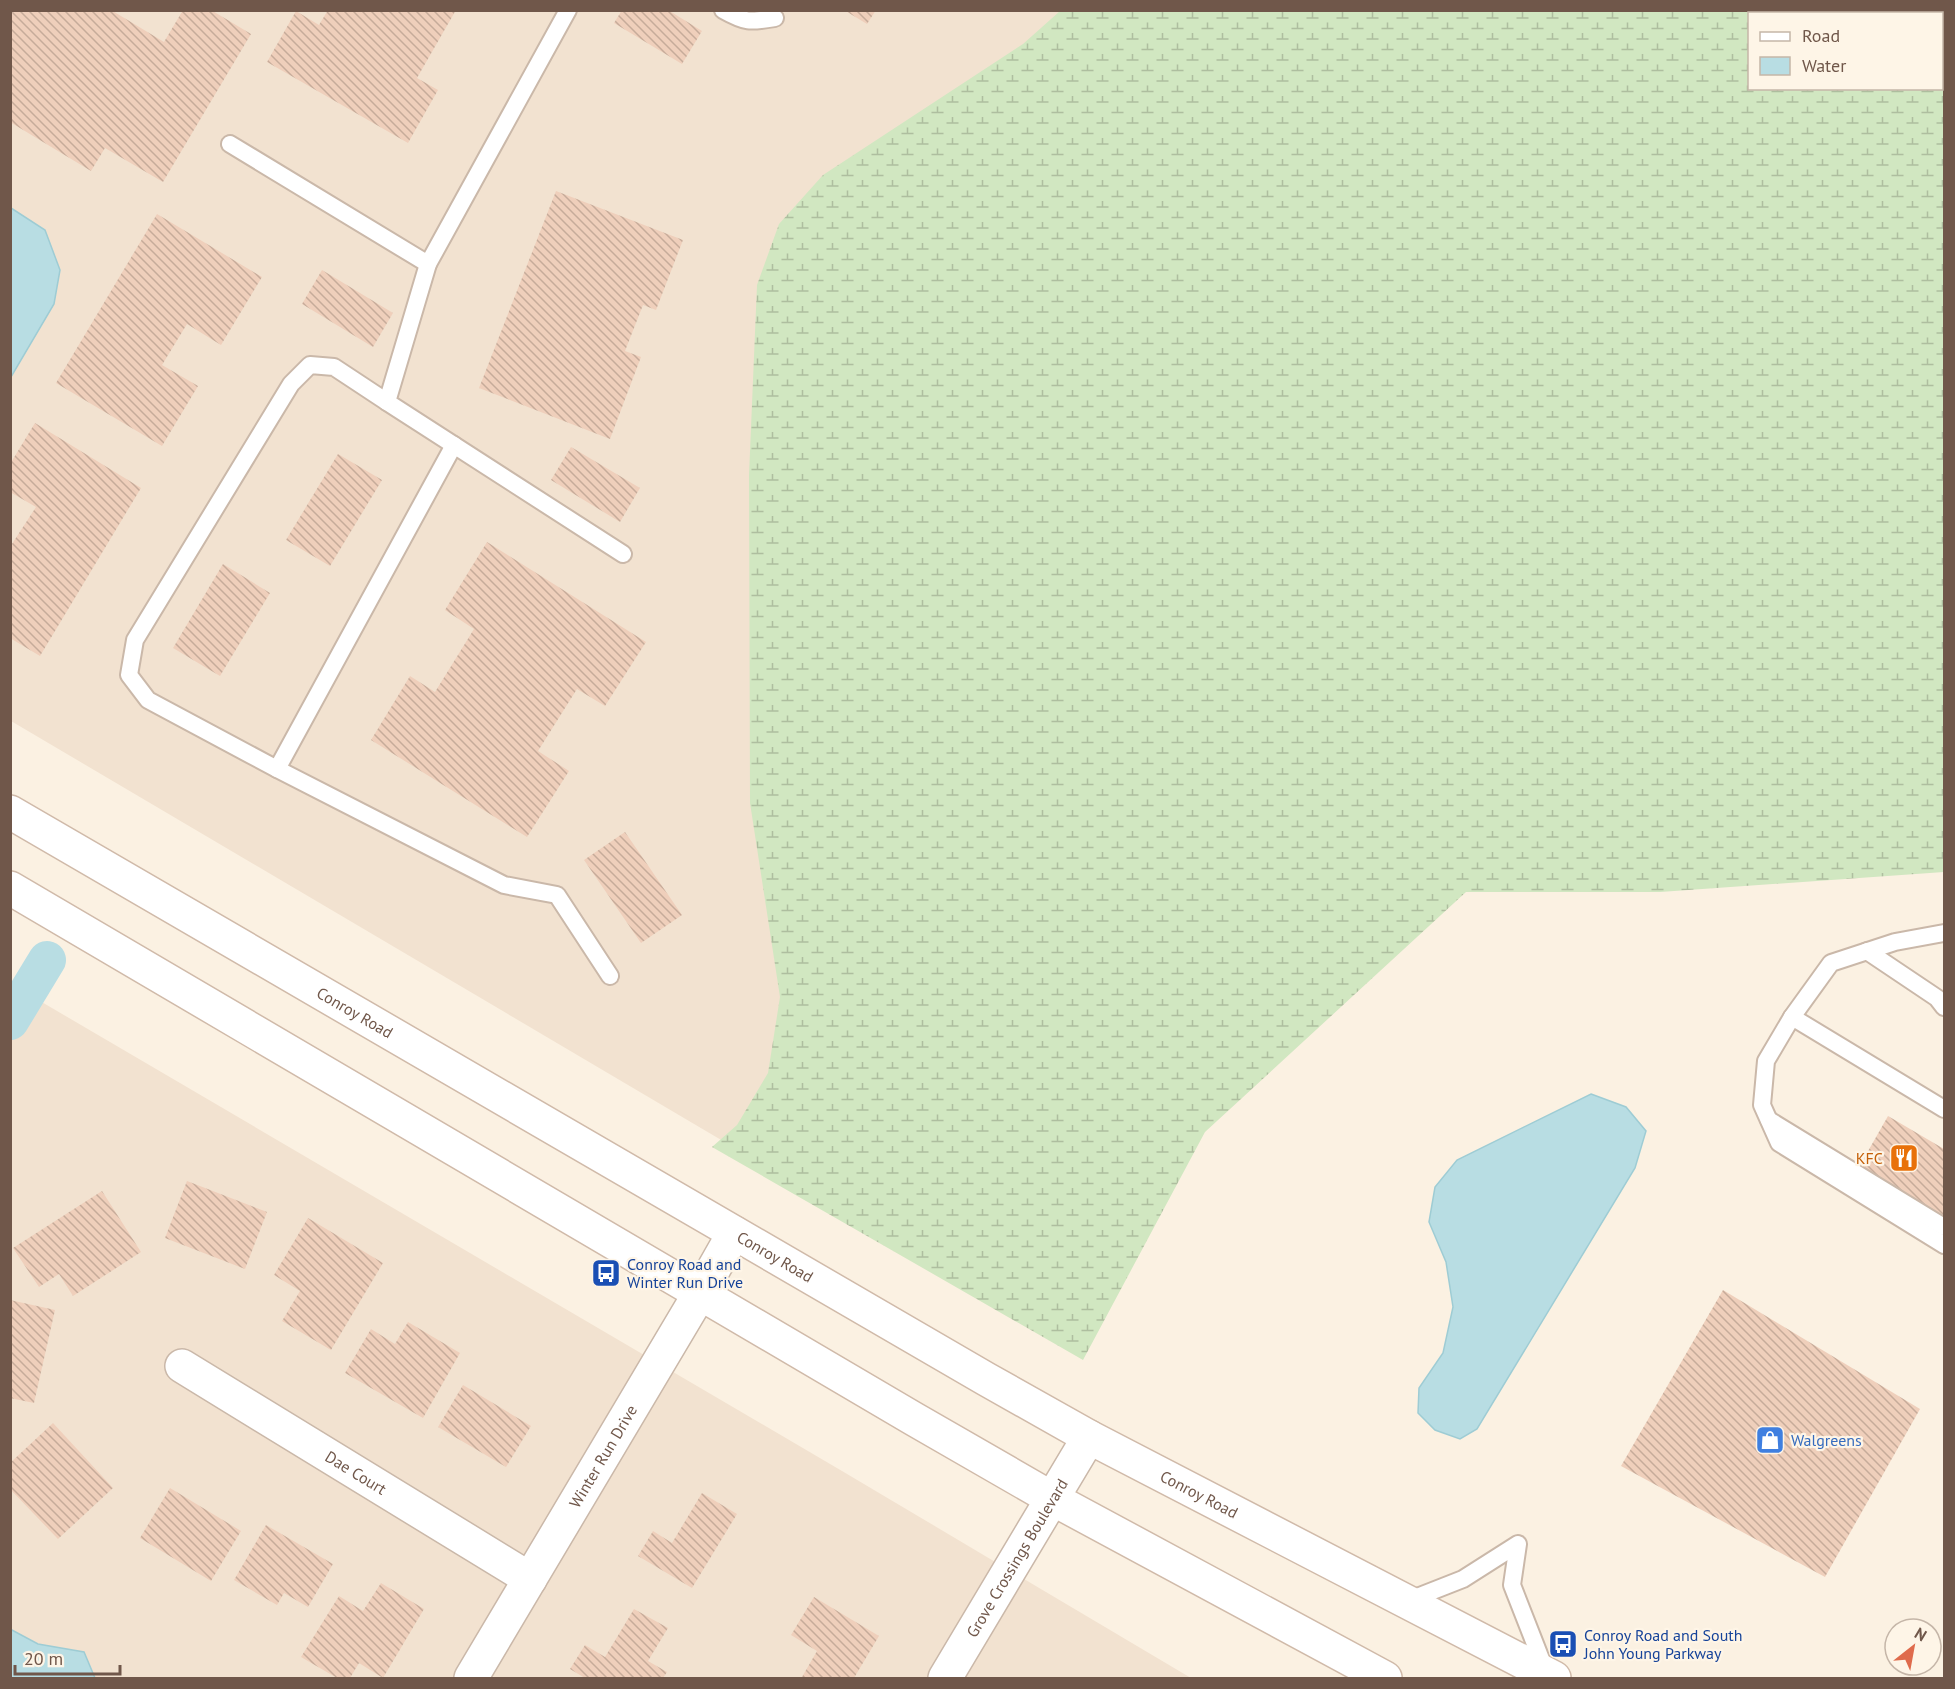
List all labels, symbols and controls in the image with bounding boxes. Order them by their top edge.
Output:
legend [1748,12,1943,90]
text: Road [1802,24,1840,47]
text: Water [1802,54,1846,77]
street label: Conroy Road [313,982,397,1042]
restaurant icon: KFC [1888,1142,1920,1174]
place label: KFC [1856,1148,1883,1168]
street label: Conroy Road [734,1227,817,1287]
place label: Conroy Road and Winter Run Drive [627,1254,743,1292]
bus stop icon: Conroy Road and Winter Run Drive [590,1257,622,1289]
street label: Winter Run Drive [565,1401,641,1511]
shop icon: Walgreens [1754,1424,1786,1456]
place label: Walgreens [1791,1430,1862,1450]
street label: Dae Court [322,1446,391,1499]
street label: Conroy Road [1157,1466,1241,1522]
street label: Grove Crossings Boulevard [962,1475,1072,1641]
north arrow [1883,1617,1943,1677]
text: N [1911,1623,1930,1645]
place label: Conroy Road and South John Young Parkway [1583,1625,1742,1663]
bus stop icon: Conroy Road and South John Young Parkway [1547,1628,1579,1660]
scale bar [15,1638,120,1676]
text: 20 m [24,1647,63,1670]

